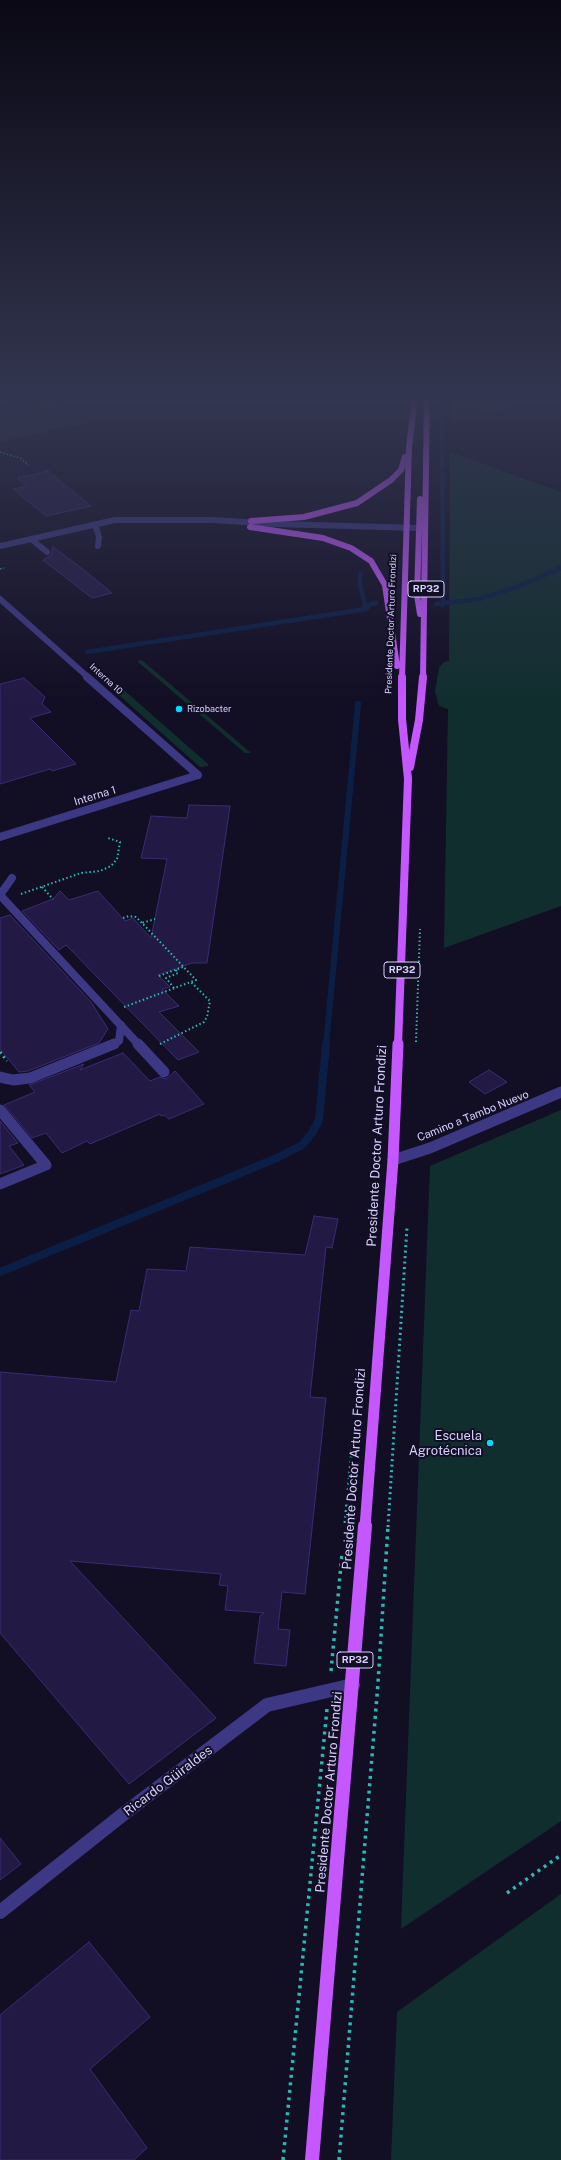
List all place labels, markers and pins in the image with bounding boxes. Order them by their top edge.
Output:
marker: Rizobacter [174,704,184,714]
place label: Rizobacter [187,704,232,714]
place label: Escuela Agrotécnica [409,1428,482,1459]
marker: Escuela Agrotécnica [485,1438,495,1448]

